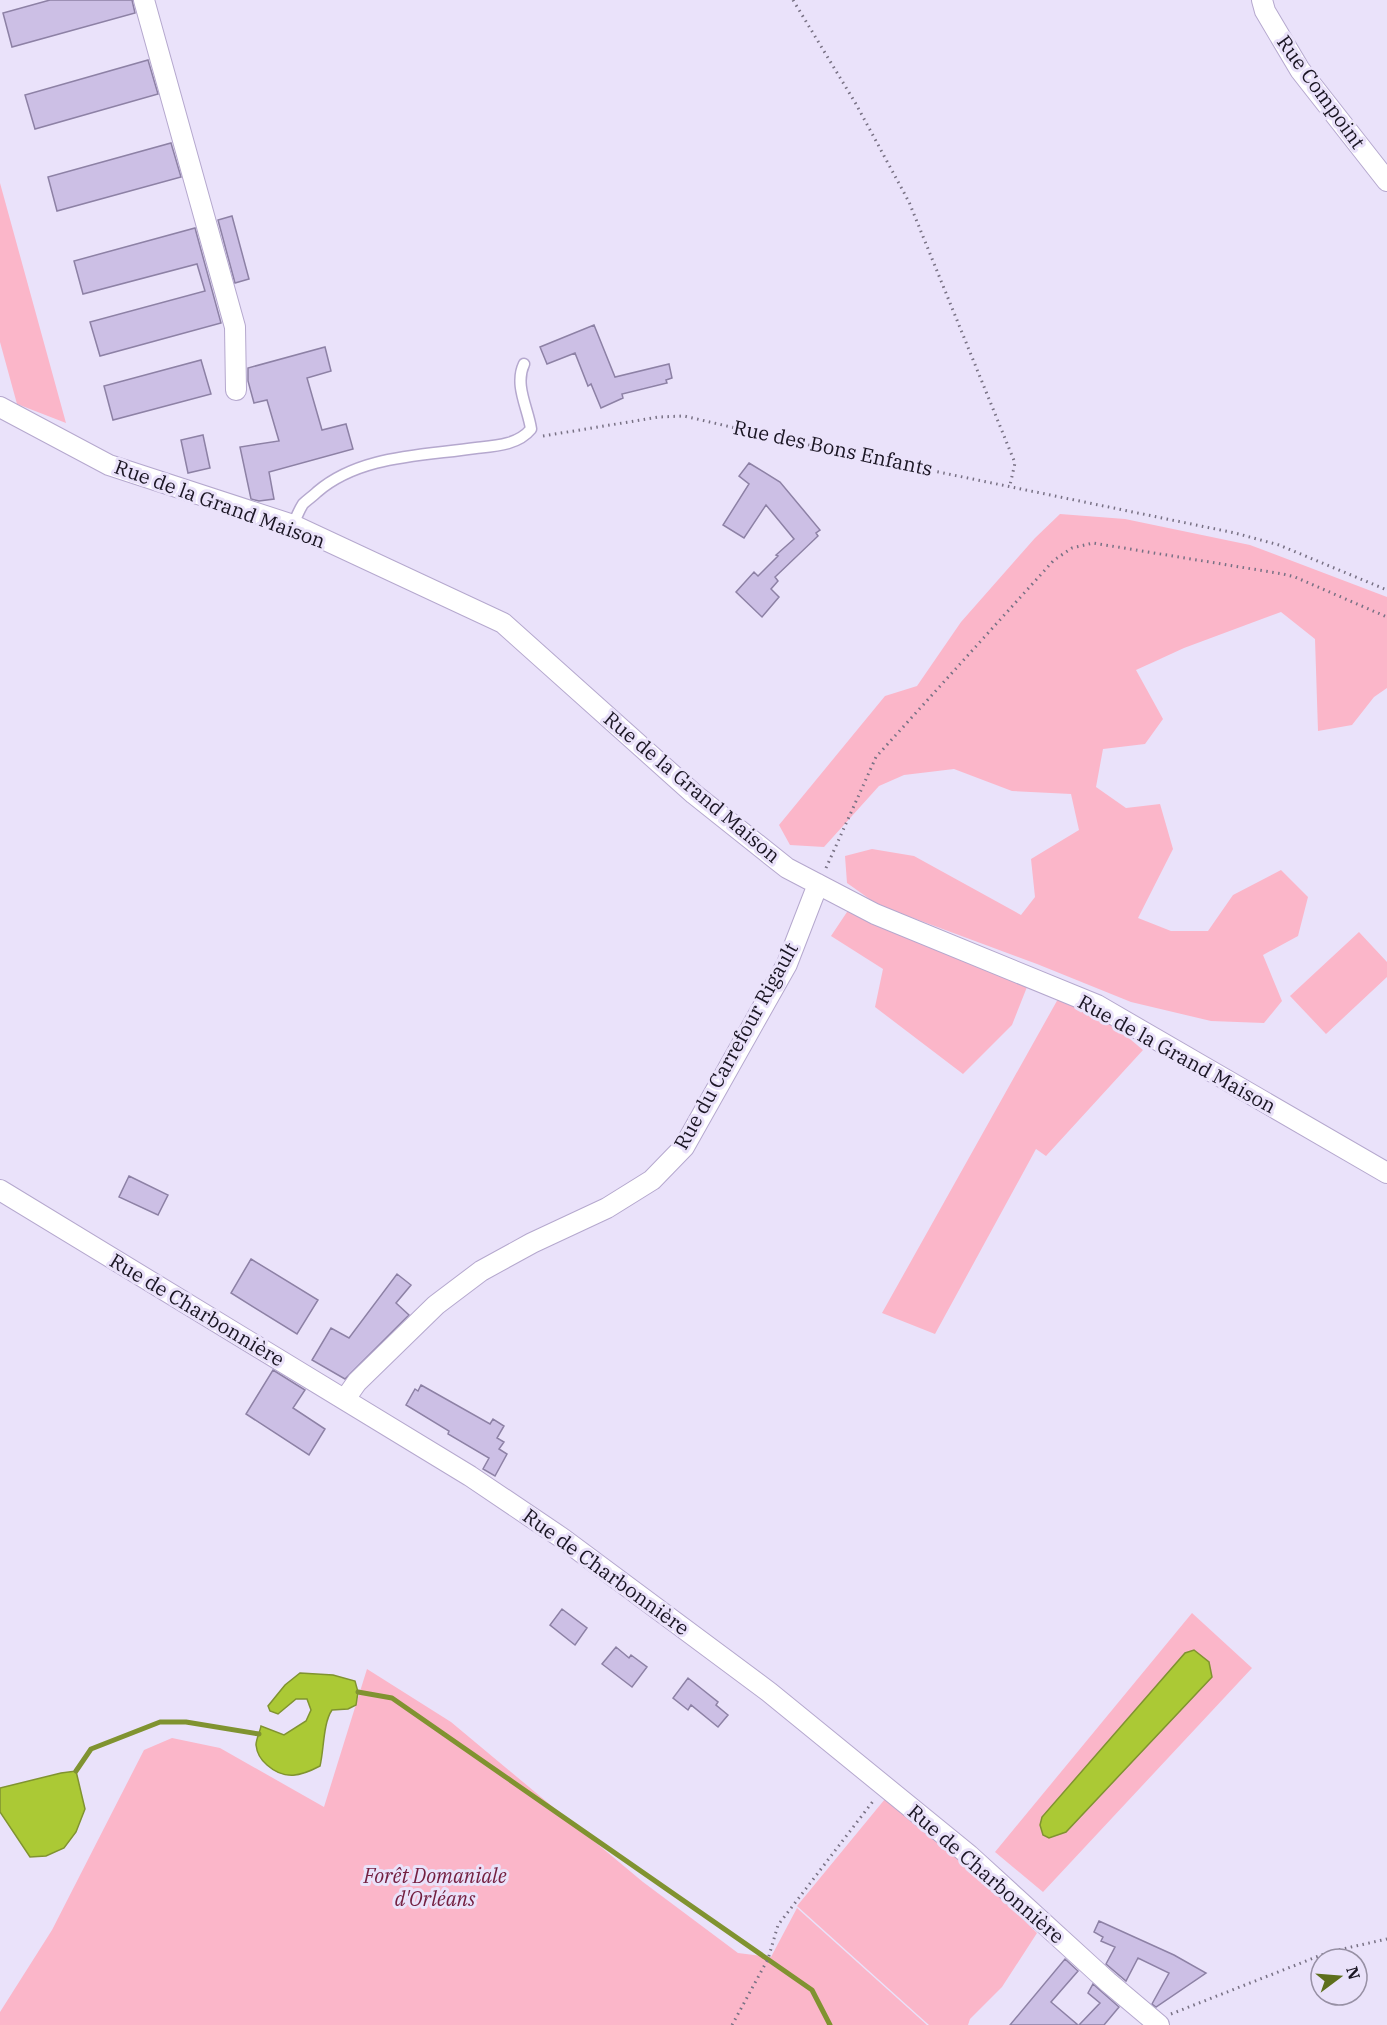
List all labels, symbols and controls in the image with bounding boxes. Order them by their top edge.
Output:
street label: Rue Compoint [1271,30,1372,154]
street label: Rue des Bons Enfants [731,413,935,482]
street label: Rue de la Grand Maison [111,453,329,554]
street label: Rue de la Grand Maison [598,705,786,869]
street label: Rue du Carrefour Rigault [667,937,804,1154]
street label: Rue de la Grand Maison [1073,988,1281,1119]
street label: Rue de Charbonnière [105,1247,290,1373]
street label: Rue de Charbonnière [518,1502,695,1641]
street label: Rue de Charbonnière [902,1798,1070,1949]
park label: Forêt Domaniale d'Orléans [362,1862,507,1912]
north arrow [1309,1947,1369,2007]
text: N [1342,1964,1365,1982]

